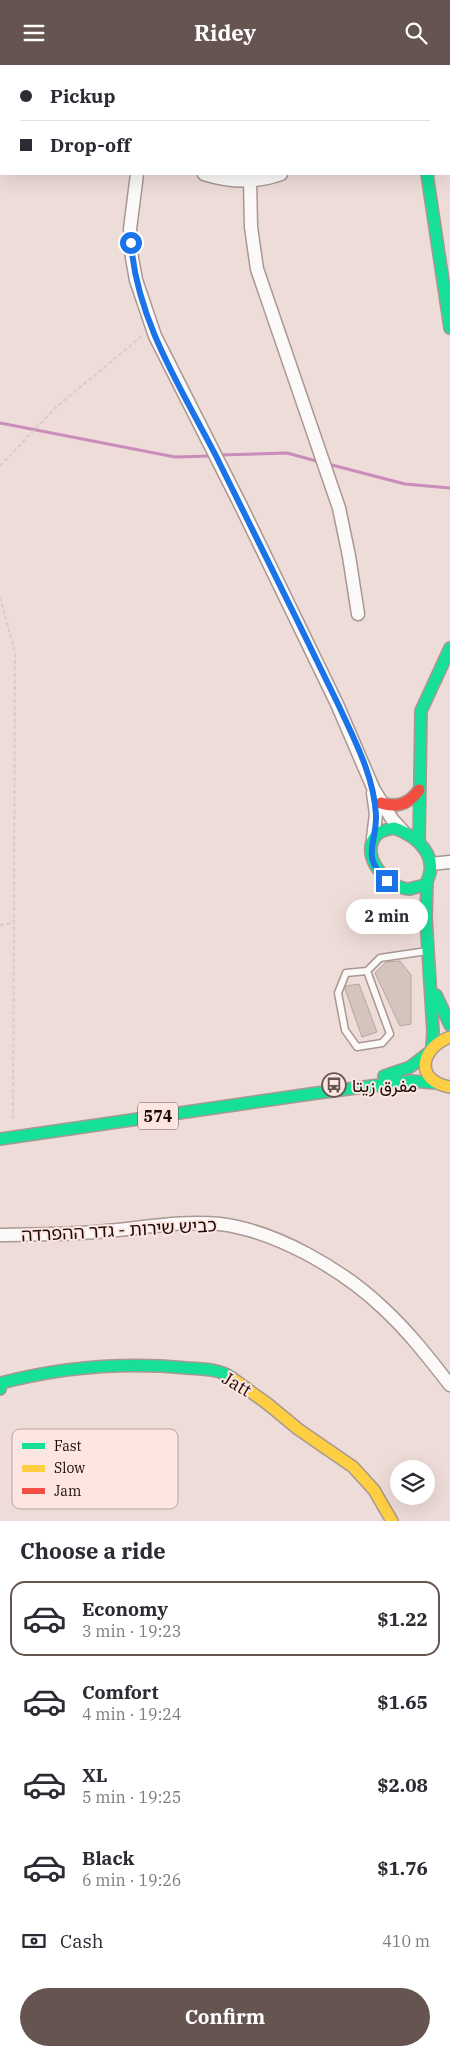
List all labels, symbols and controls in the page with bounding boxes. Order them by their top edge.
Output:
text: Ridey [194,18,256,47]
icon: menu [20,19,48,47]
icon: search [402,19,430,47]
text: Pickup [50,84,115,108]
text: Drop-off [50,133,131,157]
route start [120,232,142,254]
route end [376,870,398,892]
callout: 2 min [346,899,428,933]
text: 2 min [365,906,409,926]
bus stop icon: مفرق زيتا [321,1072,347,1098]
place label: مفرق زيتا [352,1074,417,1097]
road number: 574 [138,1103,178,1129]
street label: כביש שירות - גדר ההפרדה [21,1213,217,1247]
street label: Jatt [218,1366,256,1402]
legend [12,1429,178,1509]
text: Fast [54,1437,82,1455]
text: Slow [54,1459,85,1477]
map controls [390,1460,435,1505]
button: layers [390,1460,435,1505]
text: Jam [54,1482,81,1500]
text: Choose a ride [20,1536,166,1565]
icon: car [22,1596,67,1641]
text: Economy [82,1597,168,1621]
text: $1.22 [377,1607,428,1631]
text: 3 min · 19:23 [82,1621,181,1641]
icon: car [22,1679,67,1724]
text: Comfort [82,1680,159,1704]
text: $1.65 [377,1690,428,1714]
text: 4 min · 19:24 [82,1704,181,1724]
icon: car [22,1762,67,1807]
text: XL [82,1763,108,1787]
text: $2.08 [377,1773,428,1797]
text: 5 min · 19:25 [82,1787,181,1807]
icon: car [22,1845,67,1890]
text: Black [82,1846,134,1870]
text: $1.76 [377,1856,428,1880]
text: 6 min · 19:26 [82,1870,181,1890]
icon: cash [20,1927,48,1955]
text: Cash [60,1929,104,1953]
text: 410 m [382,1931,430,1951]
button: Confirm [20,1988,430,2046]

